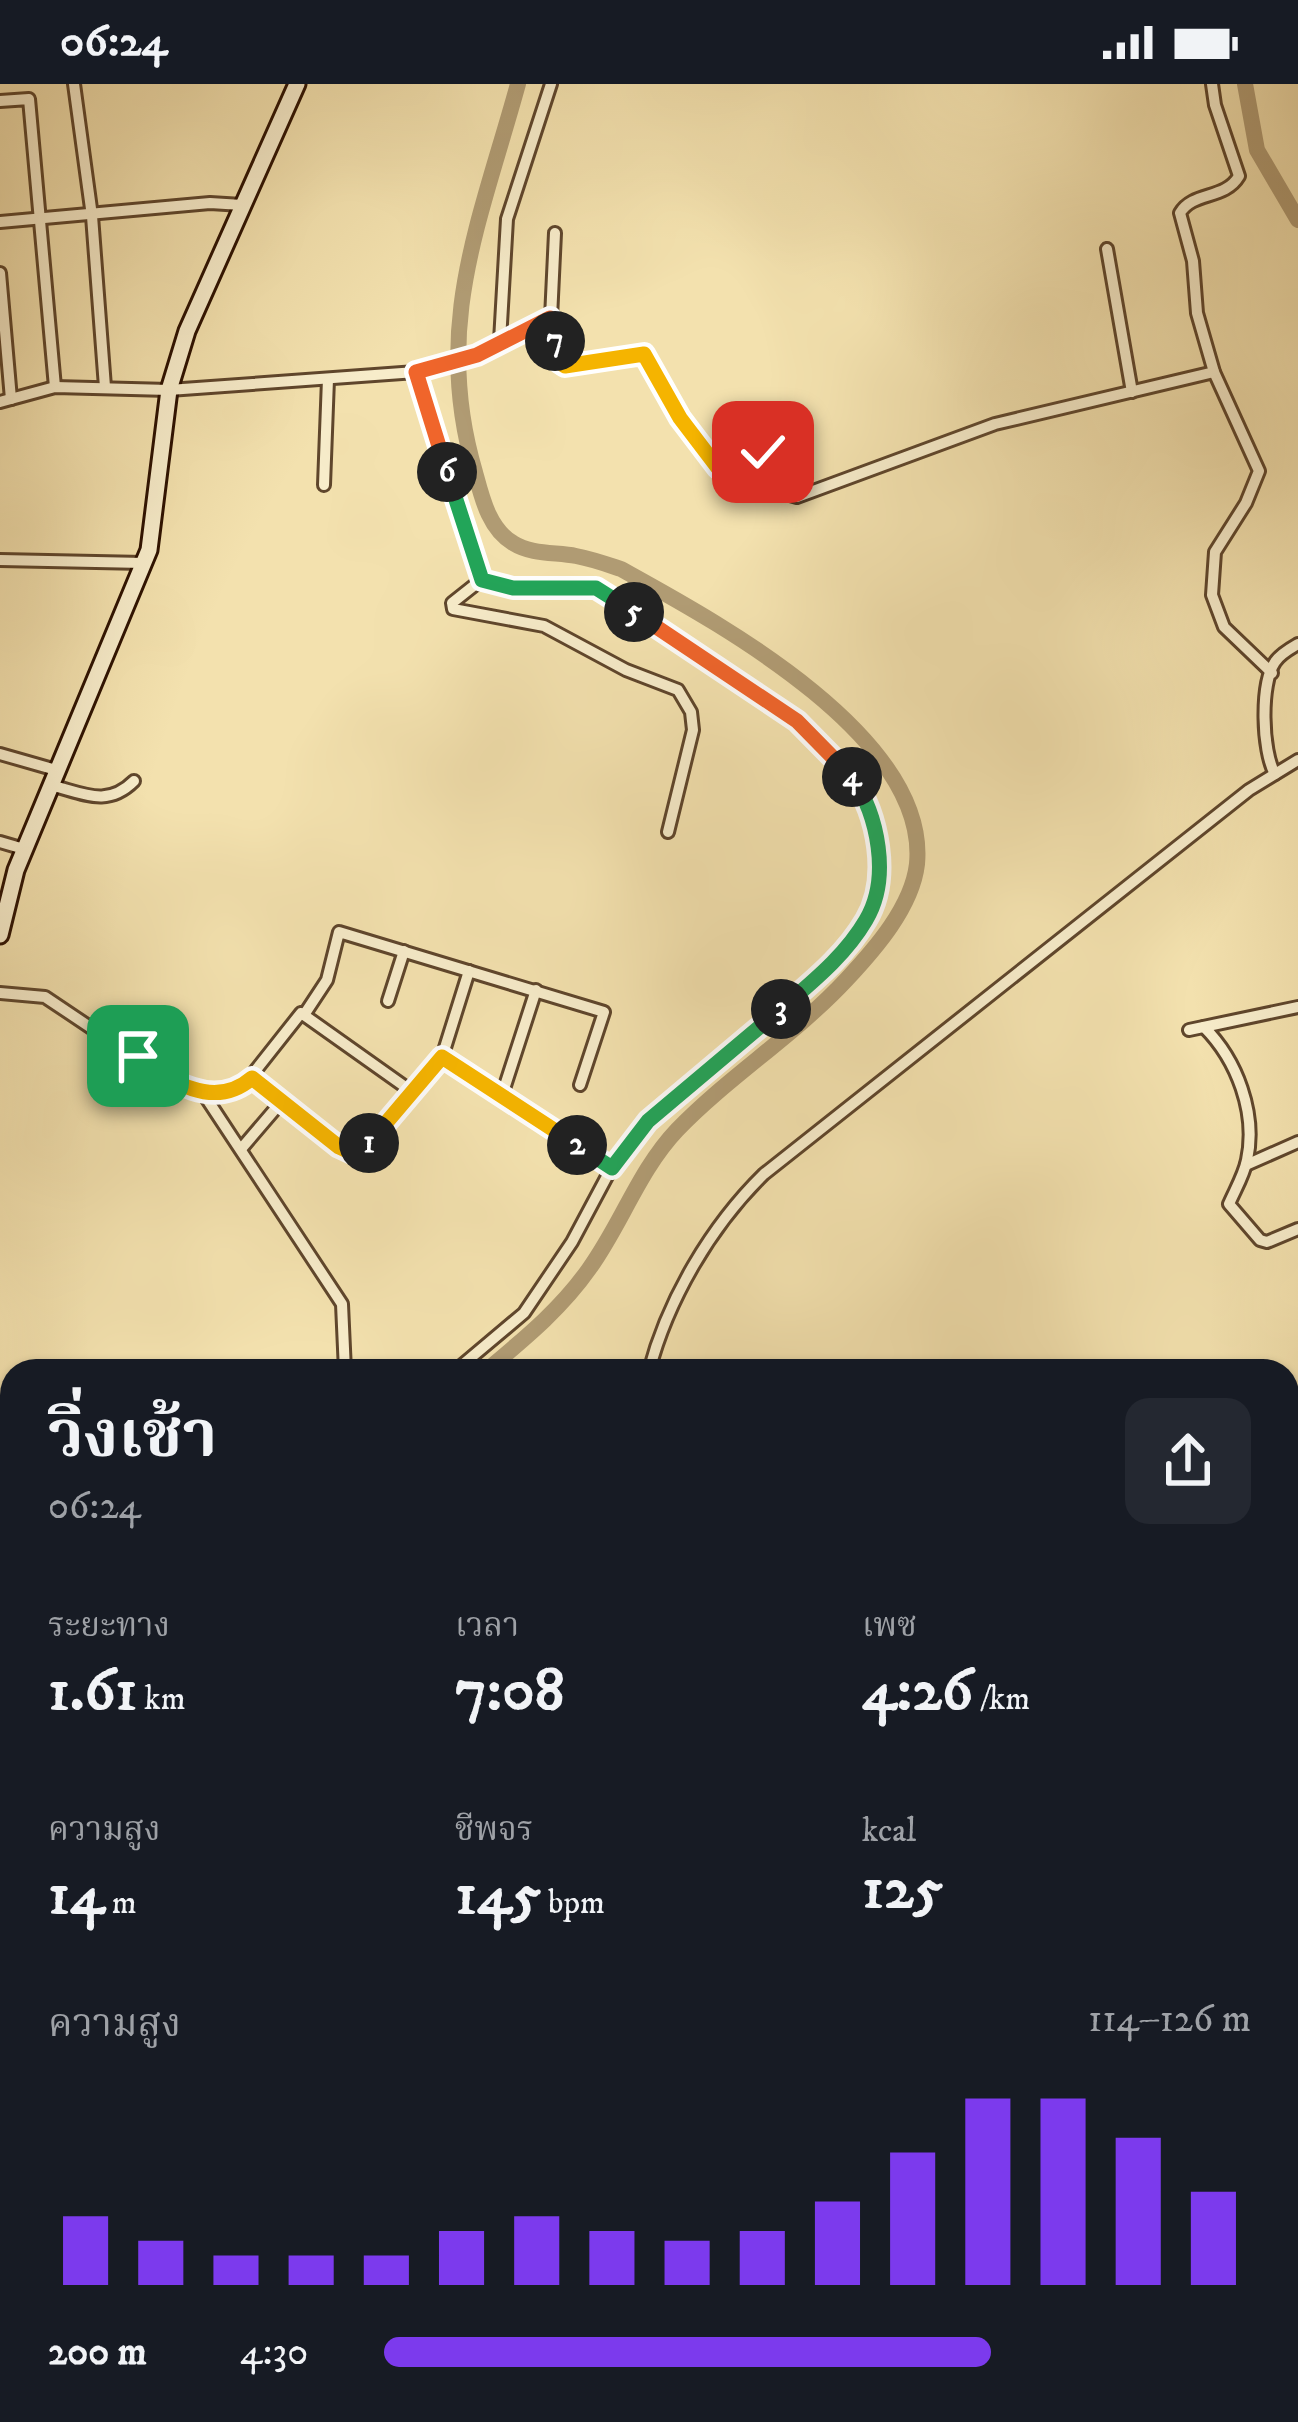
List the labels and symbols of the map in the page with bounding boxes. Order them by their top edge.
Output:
pin: 7 [525,311,585,371]
pin [712,401,814,503]
pin: 6 [417,442,477,502]
pin: 5 [604,582,664,642]
pin: 4 [822,747,882,807]
pin: 3 [751,979,811,1039]
pin [87,1005,189,1107]
pin: 1 [339,1113,399,1173]
pin: 2 [547,1115,607,1175]

